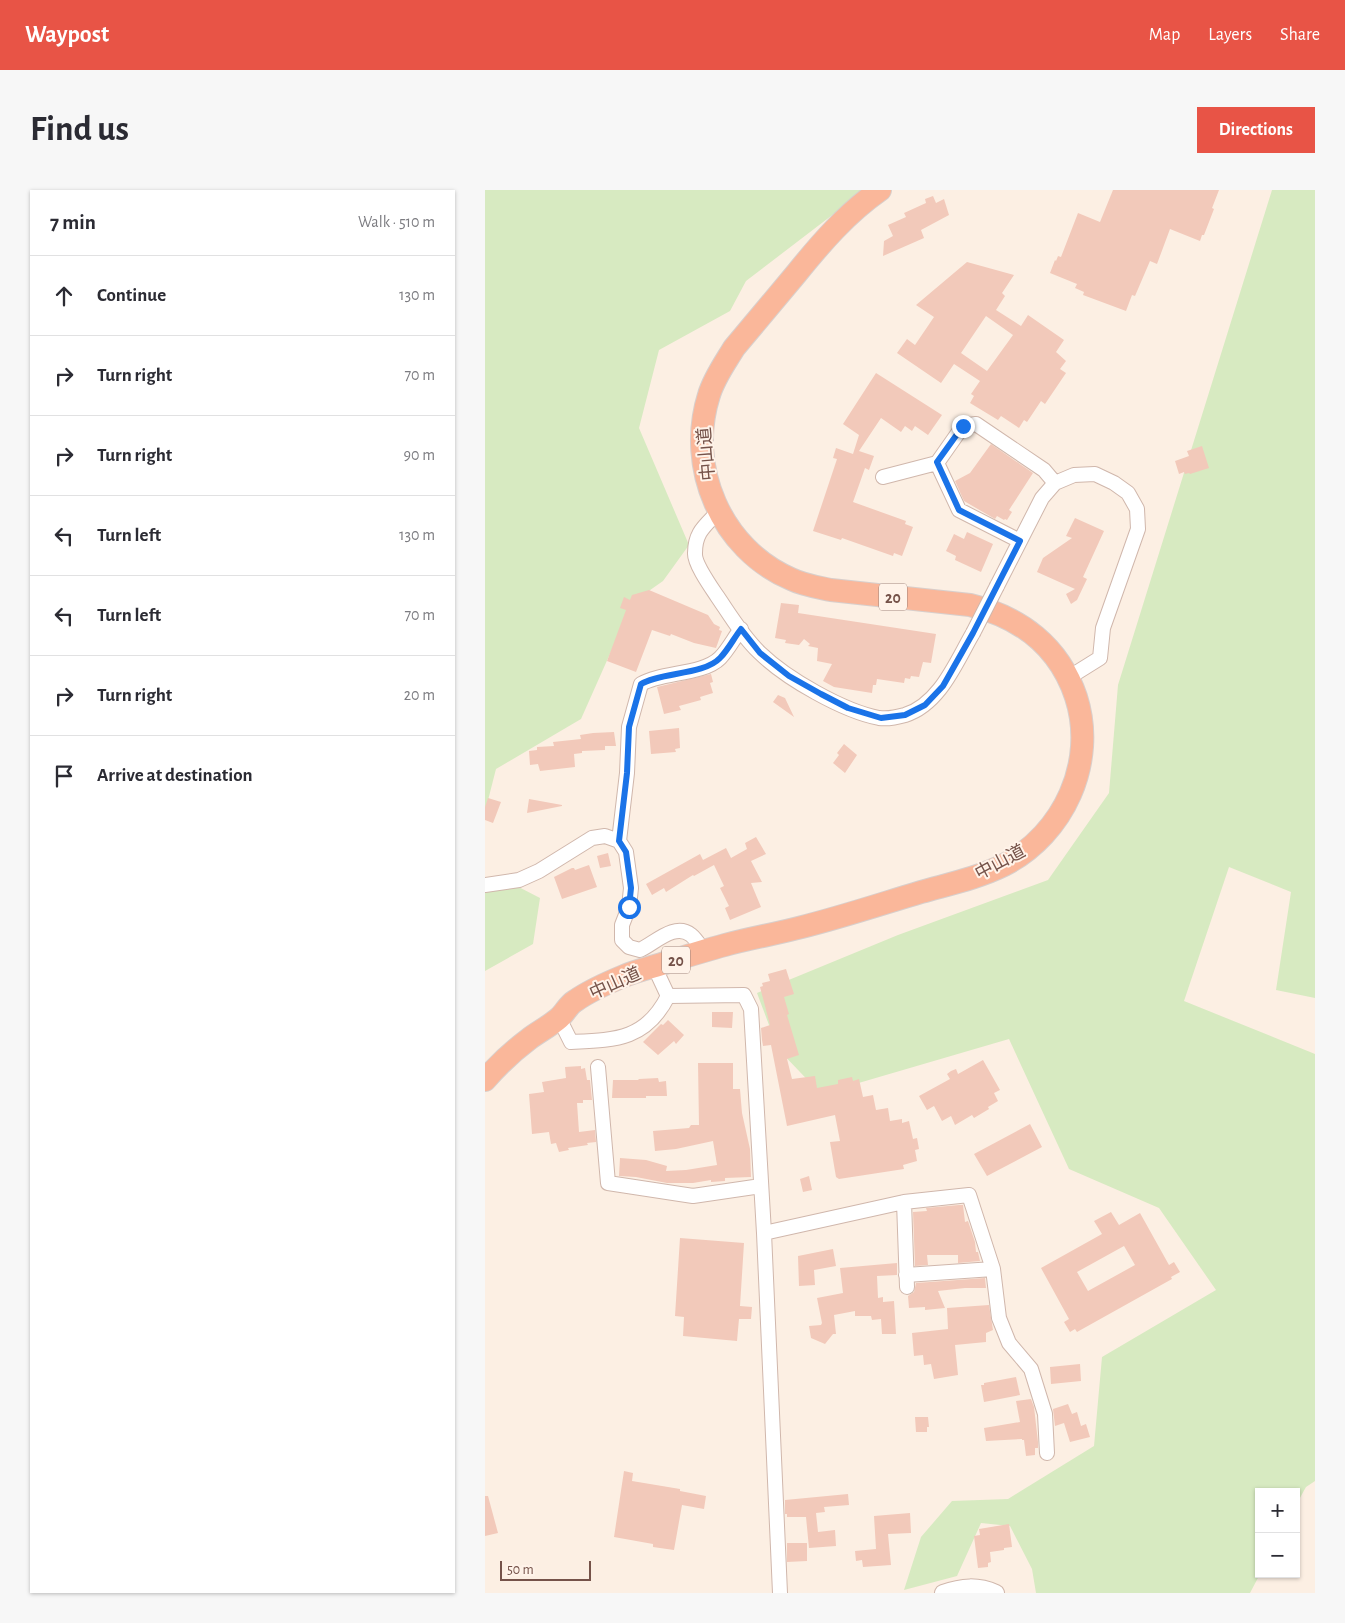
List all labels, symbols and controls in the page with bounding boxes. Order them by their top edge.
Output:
text: Waypost [25,23,109,47]
text: Map [1149,26,1180,44]
text: Layers [1208,26,1252,44]
text: Share [1280,26,1320,44]
button: Directions [1197,107,1315,153]
text: Find us [30,112,129,147]
text: 7 min [50,212,96,233]
text: Walk · 510 m [358,214,435,230]
icon: ahead [50,282,78,310]
text: Continue [97,286,166,305]
text: 130 m [399,287,435,303]
icon: right [50,362,78,390]
text: Turn right [97,366,172,385]
text: 70 m [404,367,435,383]
route end [952,415,975,438]
street label: 中山道 [694,426,718,482]
icon: right [50,442,78,470]
text: Turn right [97,446,172,465]
text: 90 m [404,447,435,463]
icon: left [50,522,78,550]
text: Turn left [97,526,161,545]
text: 130 m [399,527,435,543]
road number: 20 [879,584,907,611]
icon: left [50,602,78,630]
text: Turn left [97,606,161,625]
text: 70 m [404,607,435,623]
icon: right [50,682,78,710]
text: Turn right [97,686,172,705]
text: 20 m [404,687,435,703]
icon: arrive [50,762,78,790]
text: Arrive at destination [97,766,253,785]
street label: 中山道 [971,840,1029,884]
route start [618,896,641,919]
road number: 20 [662,946,690,974]
street label: 中山道 [586,963,644,1003]
map controls [1255,1488,1300,1578]
button: + [1255,1488,1300,1533]
button: − [1255,1533,1300,1578]
scale bar [500,1558,591,1581]
text: 50 m [507,1563,534,1577]

